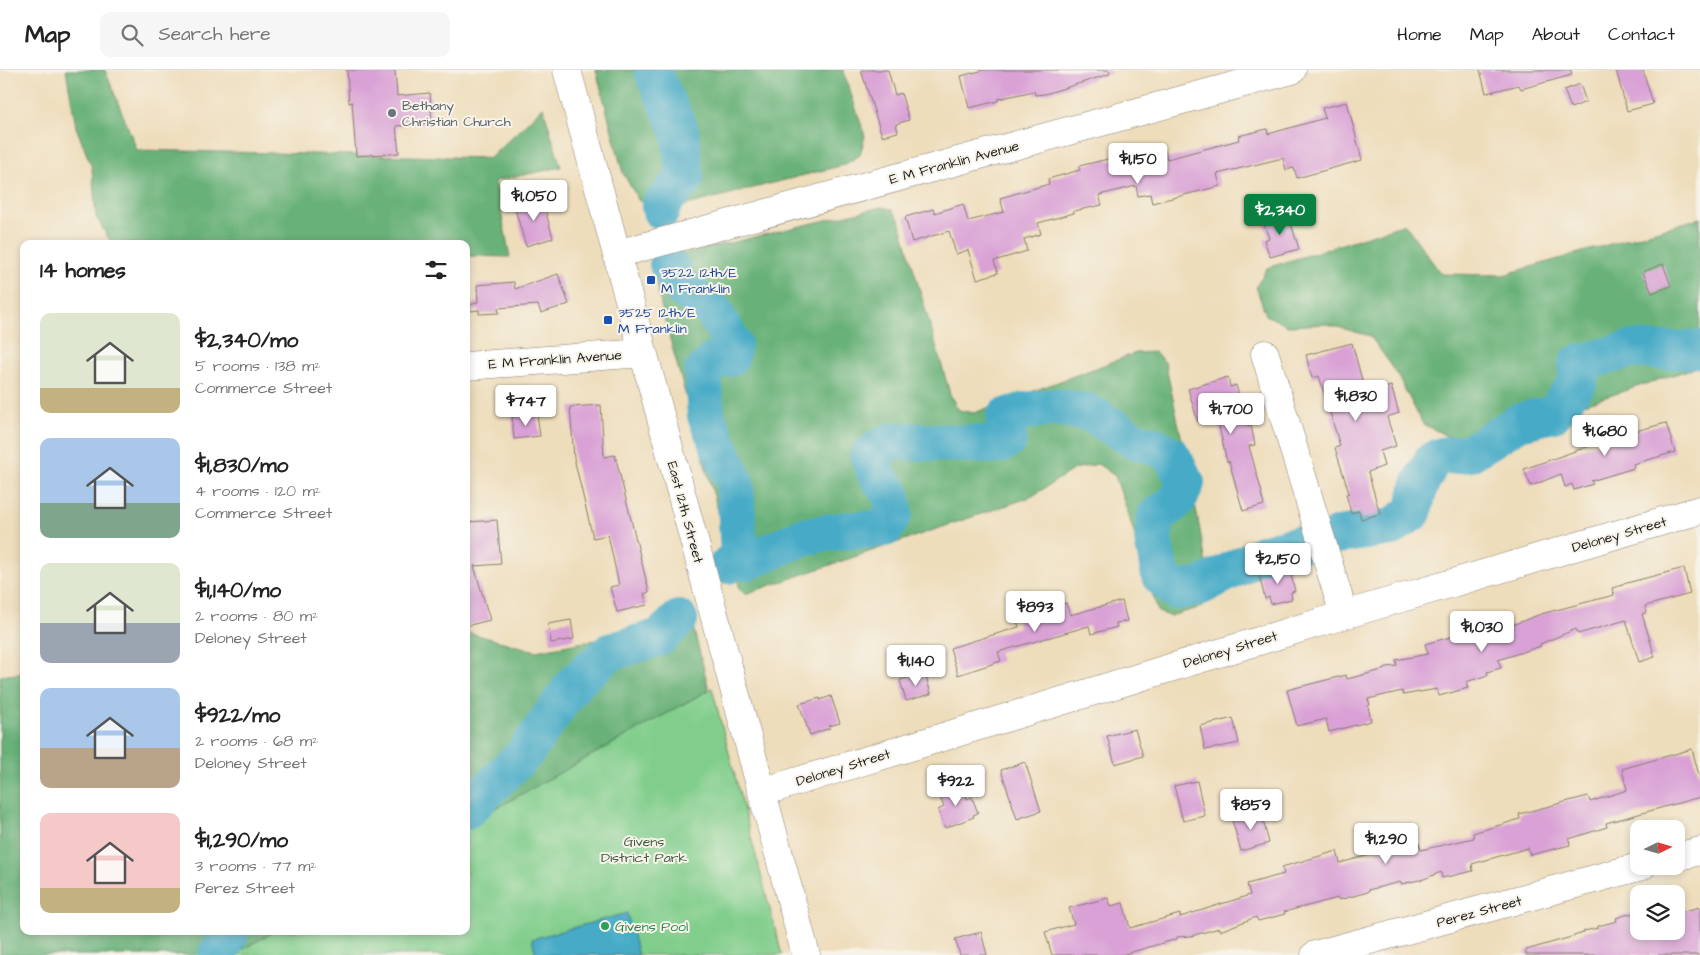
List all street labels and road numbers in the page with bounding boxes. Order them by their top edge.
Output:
street label: E M Franklin Avenue [887,136,1022,190]
street label: E M Franklin Avenue [488,345,623,375]
street label: East 12th Street [662,459,708,566]
street label: Deloney Street [1570,512,1669,558]
street label: Deloney Street [1181,626,1280,674]
street label: Deloney Street [794,744,893,792]
street label: Perez Street [1434,891,1524,933]

